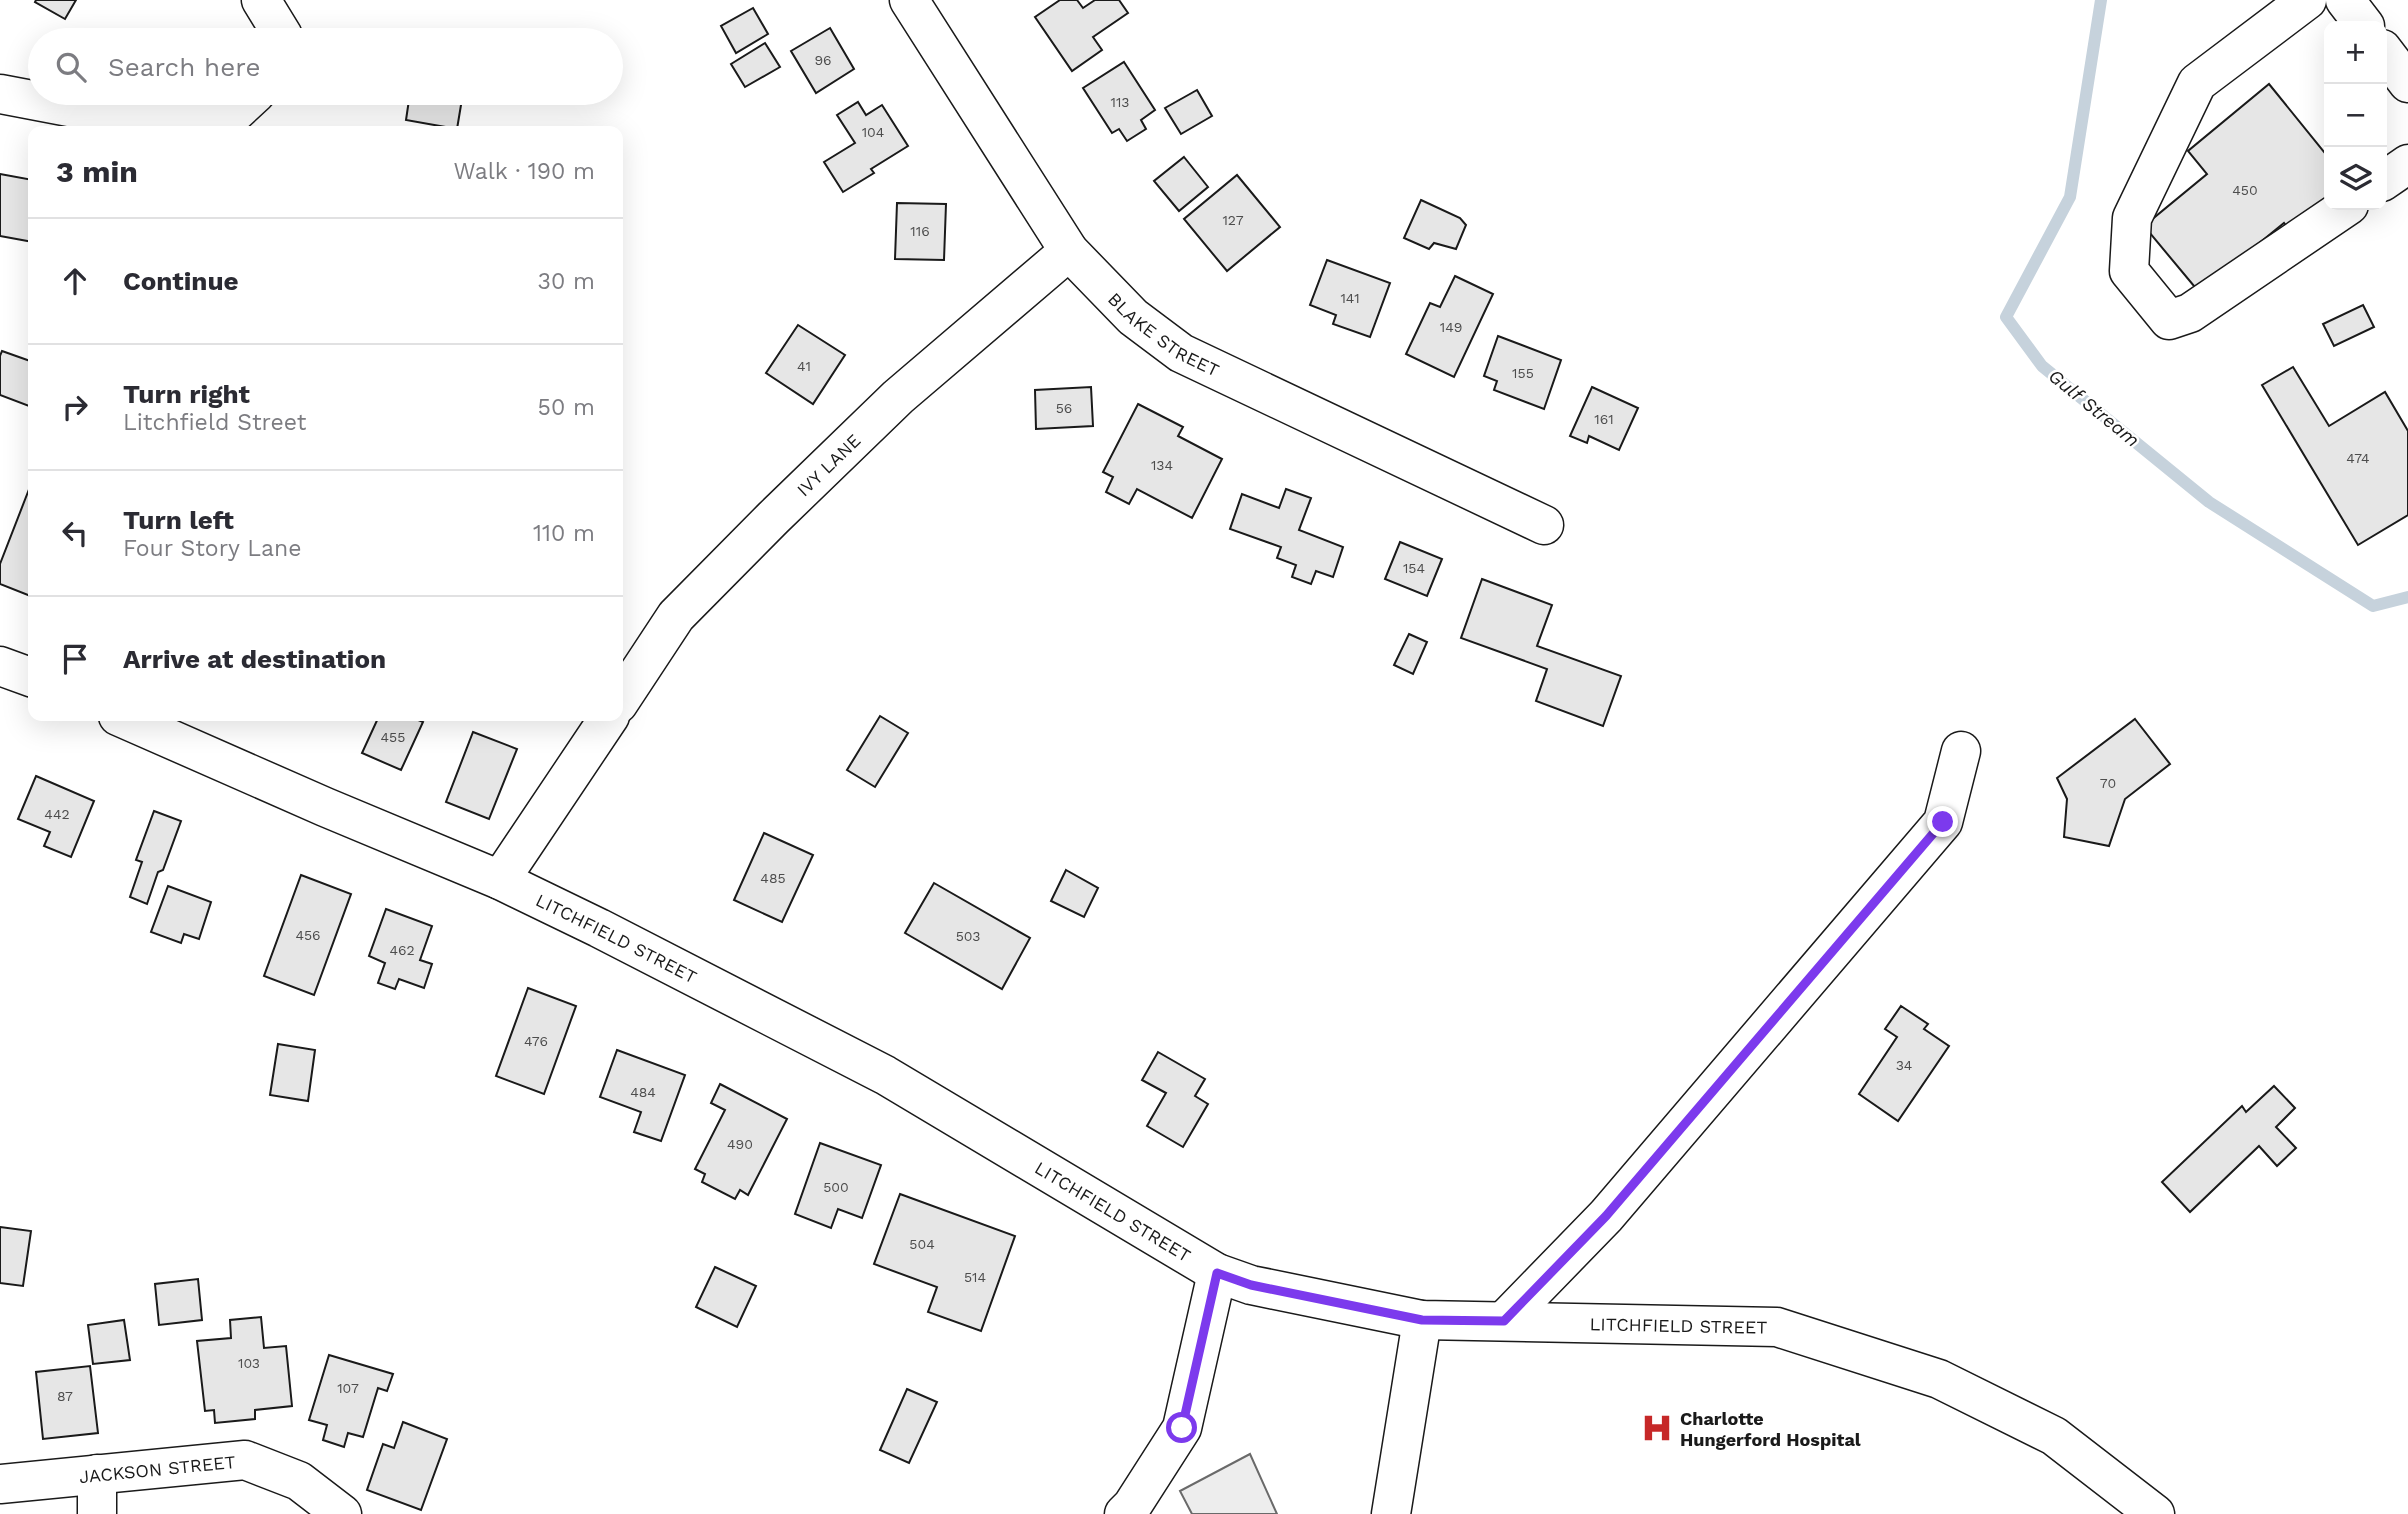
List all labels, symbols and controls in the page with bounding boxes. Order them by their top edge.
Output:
map controls [2324,21,2387,210]
button: + [2324,21,2387,84]
search box [28,28,623,105]
icon: search [52,48,90,86]
text: Search here [108,52,260,82]
house number: 96 [814,52,832,68]
button: − [2324,84,2387,147]
house number: 113 [1110,94,1130,110]
house number: 104 [862,124,884,140]
button: layers [2324,147,2387,210]
text: 3 min [56,154,138,189]
text: Walk · 190 m [454,158,595,185]
house number: 450 [2232,182,2258,198]
house number: 127 [1222,212,1244,228]
house number: 116 [910,223,930,239]
icon: ahead [56,262,94,300]
text: Continue [123,266,239,296]
text: 30 m [538,268,595,295]
street label: BLAKE STREET [1104,288,1223,380]
house number: 141 [1340,290,1360,306]
house number: 149 [1440,319,1462,335]
house number: 41 [797,358,811,374]
water label: Gulf Stream [2044,364,2144,452]
house number: 155 [1512,365,1534,381]
text: Turn right [123,379,250,409]
icon: right [56,388,94,426]
text: 50 m [538,394,595,421]
house number: 56 [1056,400,1072,416]
text: Litchfield Street [123,409,306,436]
house number: 161 [1594,411,1614,427]
street label: IVY LANE [792,429,864,500]
house number: 474 [2346,450,2370,466]
house number: 134 [1151,457,1173,473]
text: Turn left [123,505,234,535]
icon: left [56,514,94,552]
text: 110 m [533,520,595,547]
text: Four Story Lane [123,535,301,562]
house number: 154 [1403,560,1425,576]
icon: arrive [56,640,94,678]
text: Arrive at destination [123,644,386,674]
house number: 455 [381,729,405,745]
house number: 70 [2100,775,2116,791]
house number: 442 [44,806,70,822]
route end [1927,806,1958,837]
house number: 485 [760,870,786,886]
street label: LITCHFIELD STREET [533,889,701,987]
house number: 456 [295,927,321,943]
house number: 503 [956,928,980,944]
house number: 462 [389,942,415,958]
house number: 476 [524,1033,548,1049]
house number: 34 [1896,1057,1912,1073]
house number: 484 [630,1084,656,1100]
house number: 490 [727,1136,753,1152]
street label: LITCHFIELD STREET [1032,1157,1195,1266]
house number: 500 [823,1179,849,1195]
house number: 504 [909,1236,935,1252]
house number: 514 [964,1269,986,1285]
street label: LITCHFIELD STREET [1590,1313,1768,1337]
house number: 103 [238,1355,260,1371]
house number: 107 [337,1380,359,1396]
house number: 87 [57,1388,73,1404]
place label: Charlotte Hungerford Hospital [1680,1408,1861,1450]
hospital icon: Charlotte Hungerford Hospital [1640,1411,1674,1445]
route start [1166,1412,1197,1443]
street label: JACKSON STREET [78,1450,237,1487]

